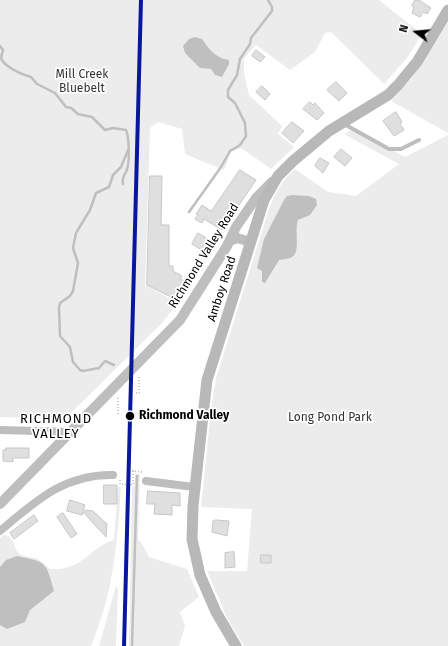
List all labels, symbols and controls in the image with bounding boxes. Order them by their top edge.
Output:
north arrow [396,12,436,52]
text: N [397,23,411,34]
park label: Mill Creek Bluebelt [56,68,108,96]
street label: Richmond Valley Road [166,201,242,311]
street label: Amboy Road [205,254,239,324]
place label: Richmond Valley [139,409,229,423]
marker: Richmond Valley [124,410,136,422]
district label: RICHMOND VALLEY [20,411,92,442]
park label: Long Pond Park [288,411,372,425]

